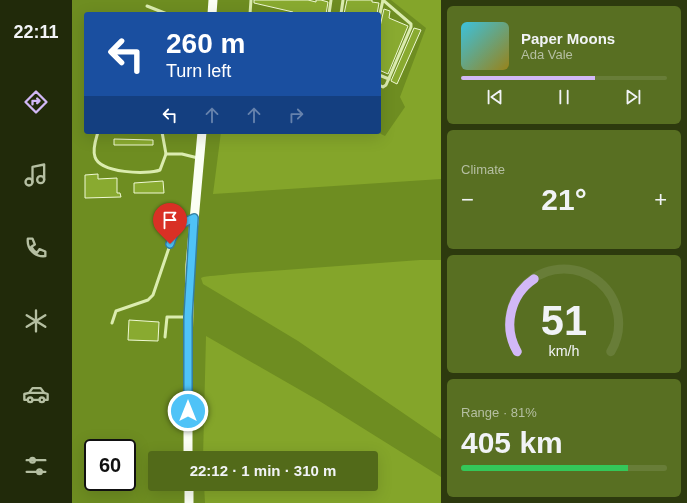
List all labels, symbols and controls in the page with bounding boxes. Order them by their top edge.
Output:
text: 22:11 [13,22,59,42]
icon: left [100,28,152,80]
text: 260 m [166,28,245,59]
text: Paper Moons [521,30,615,47]
text: Ada Vale [521,47,573,62]
text: Turn left [166,61,231,81]
icon: previous [484,86,506,108]
icon: pause [553,86,575,108]
icon: next [622,86,644,108]
icon: directions [22,88,50,116]
icon: left [159,104,181,126]
icon: ahead [201,104,223,126]
icon: ahead [243,104,265,126]
icon: right [285,104,307,126]
icon: music [22,161,50,189]
text: Climate [461,162,505,177]
text: 21° [541,183,587,216]
text: − [461,187,474,212]
text: + [654,187,667,212]
pin [153,203,187,244]
icon: arrive [159,209,181,231]
icon: phone [22,234,50,262]
text: 51 [541,296,587,343]
icon: climate [22,307,50,335]
text: km/h [549,342,580,358]
icon: car [22,380,50,408]
position arrow [167,390,209,432]
text: Range · 81% [461,405,537,420]
text: 405 km [461,426,563,459]
speed limit sign: 60 [84,439,136,491]
icon: filters [22,452,50,480]
text: 22:12 · 1 min · 310 m [190,462,336,479]

